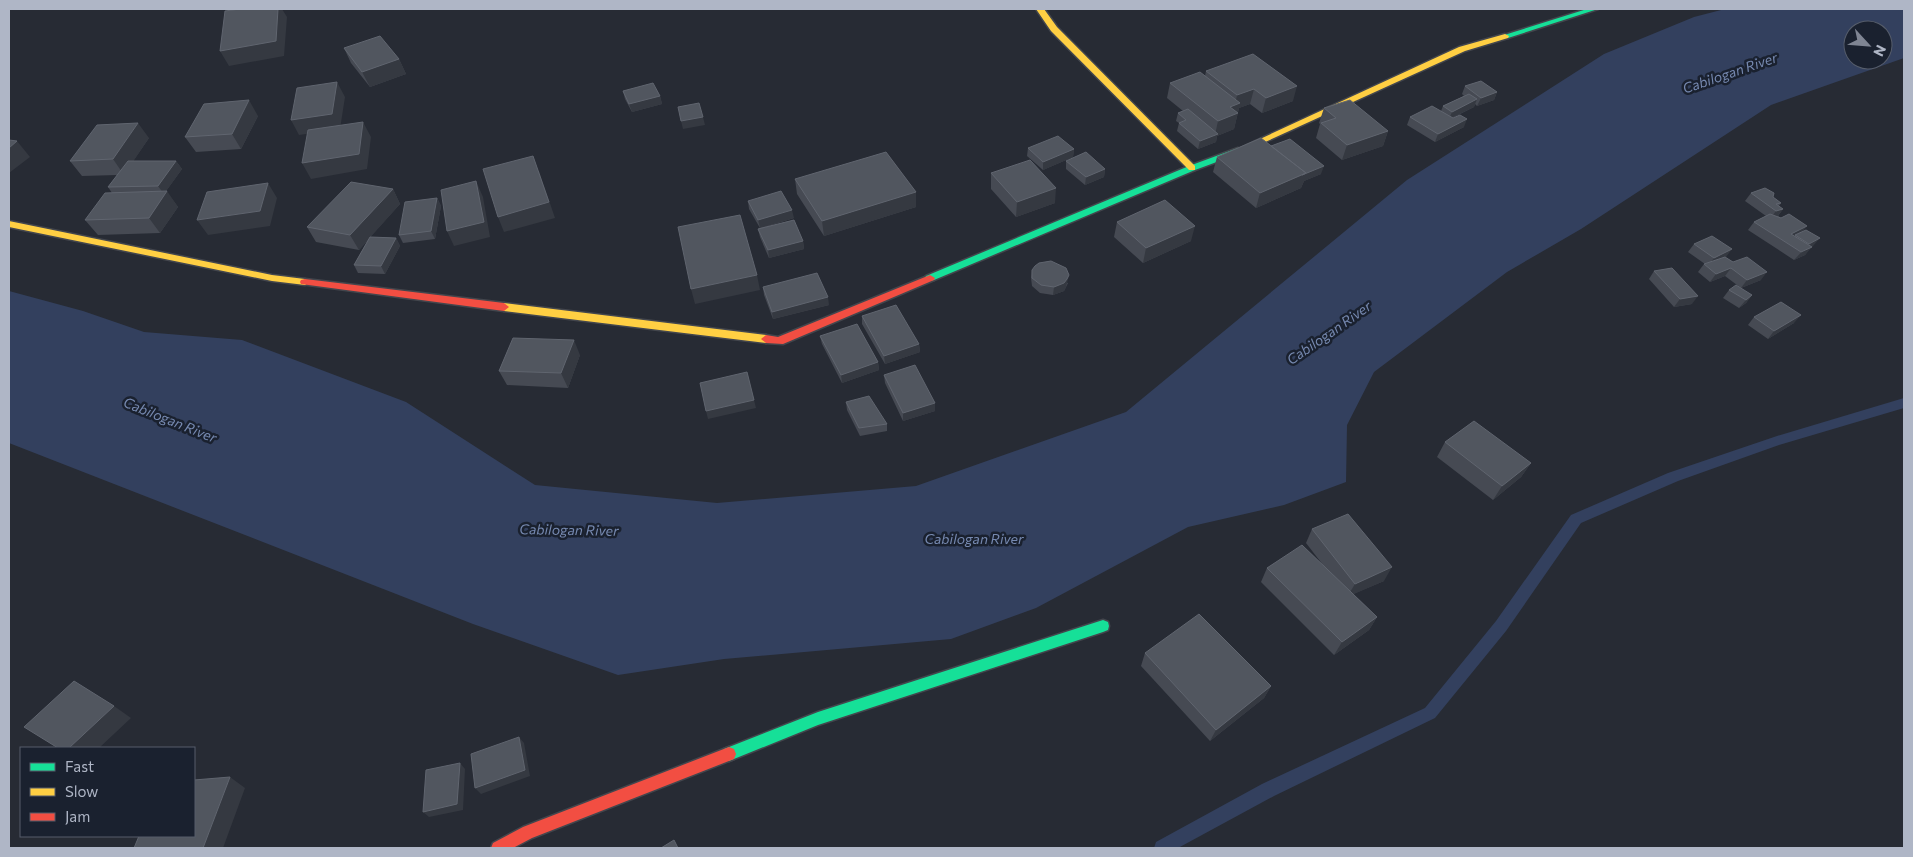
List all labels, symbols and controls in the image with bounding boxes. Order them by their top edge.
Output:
north arrow [1843,20,1893,70]
text: N [1870,42,1890,59]
water label: Cabilogan River [1680,48,1780,97]
water label: Cabilogan River [1283,297,1375,368]
water label: Cabilogan River [121,393,220,446]
water label: Cabilogan River [519,520,619,539]
water label: Cabilogan River [924,530,1024,547]
legend [20,747,195,837]
text: Fast [65,757,94,775]
text: Slow [65,782,98,800]
text: Jam [65,807,90,825]

